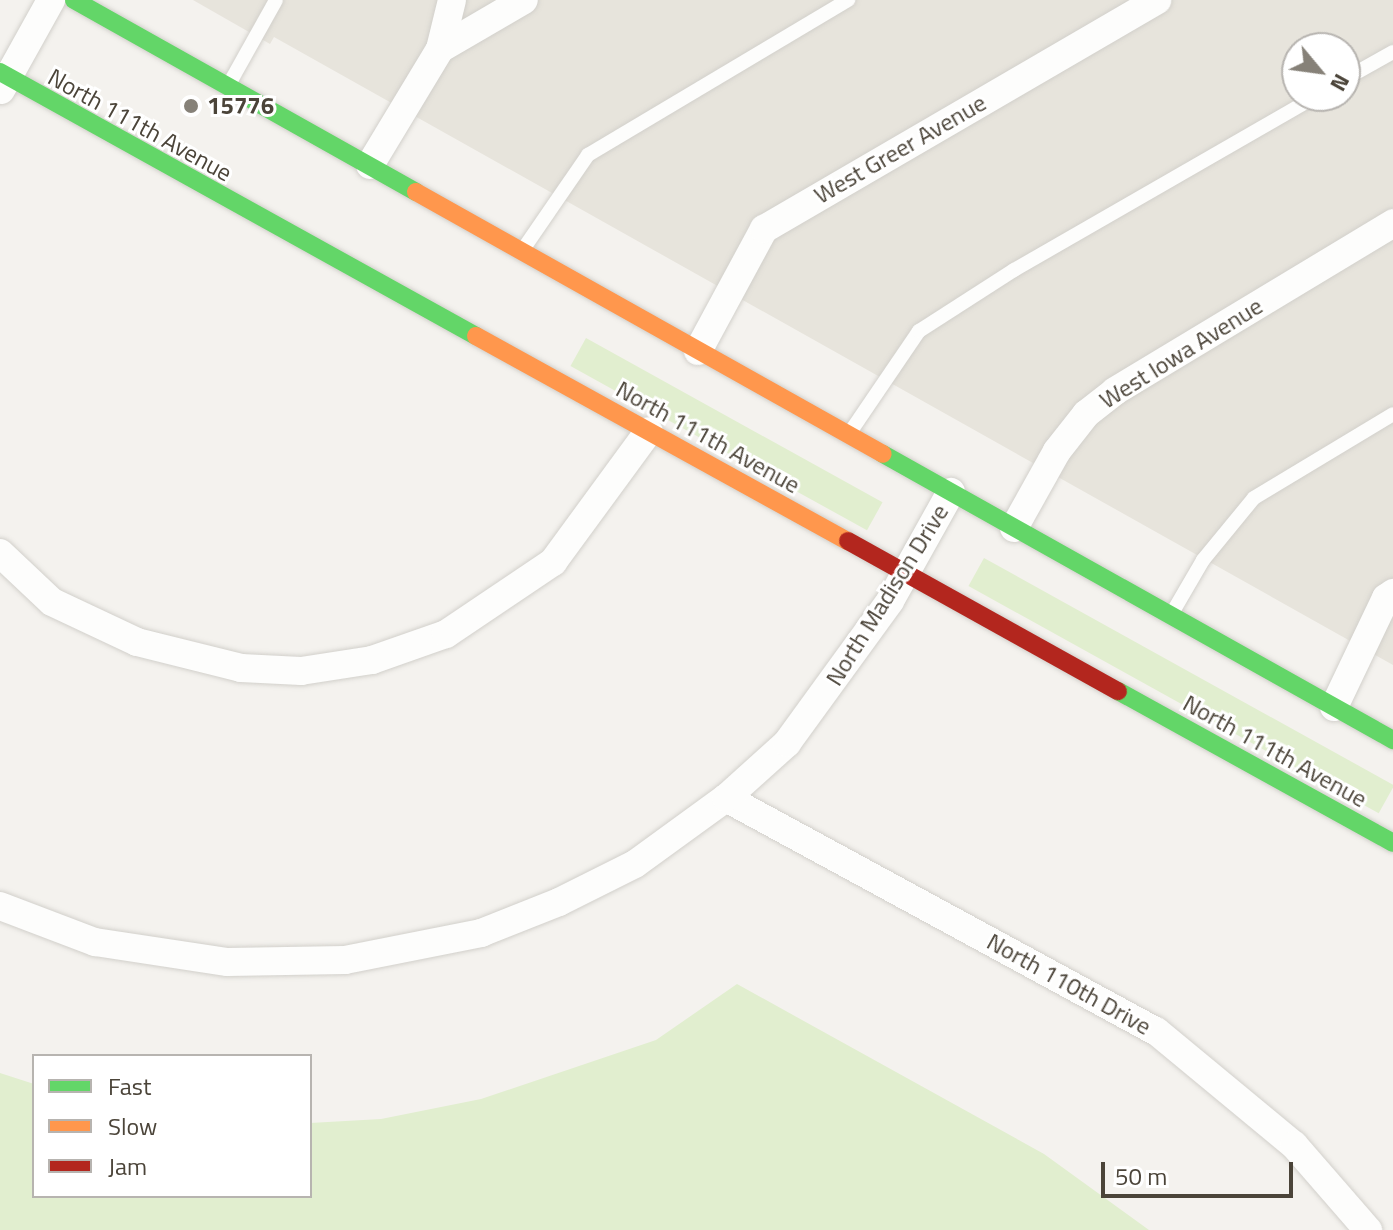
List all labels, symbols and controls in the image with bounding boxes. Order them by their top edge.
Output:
north arrow [1281,32,1361,112]
street label: North 111th Avenue [43,63,237,187]
text: N [1322,68,1359,98]
street label: West Greer Avenue [809,88,991,210]
place label: 15776 [207,92,274,120]
marker: 15776 [182,97,200,115]
street label: West Iowa Avenue [1094,291,1268,415]
street label: North 111th Avenue [611,375,805,499]
street label: North Madison Drive [820,499,954,691]
street label: North 111th Avenue [1178,689,1372,813]
street label: North 110th Drive [982,927,1156,1041]
legend [32,1054,312,1198]
text: Fast [108,1068,151,1104]
text: Slow [108,1108,157,1144]
scale bar [1105,1146,1297,1196]
text: Jam [108,1148,147,1184]
text: 50 m [1115,1158,1167,1194]

